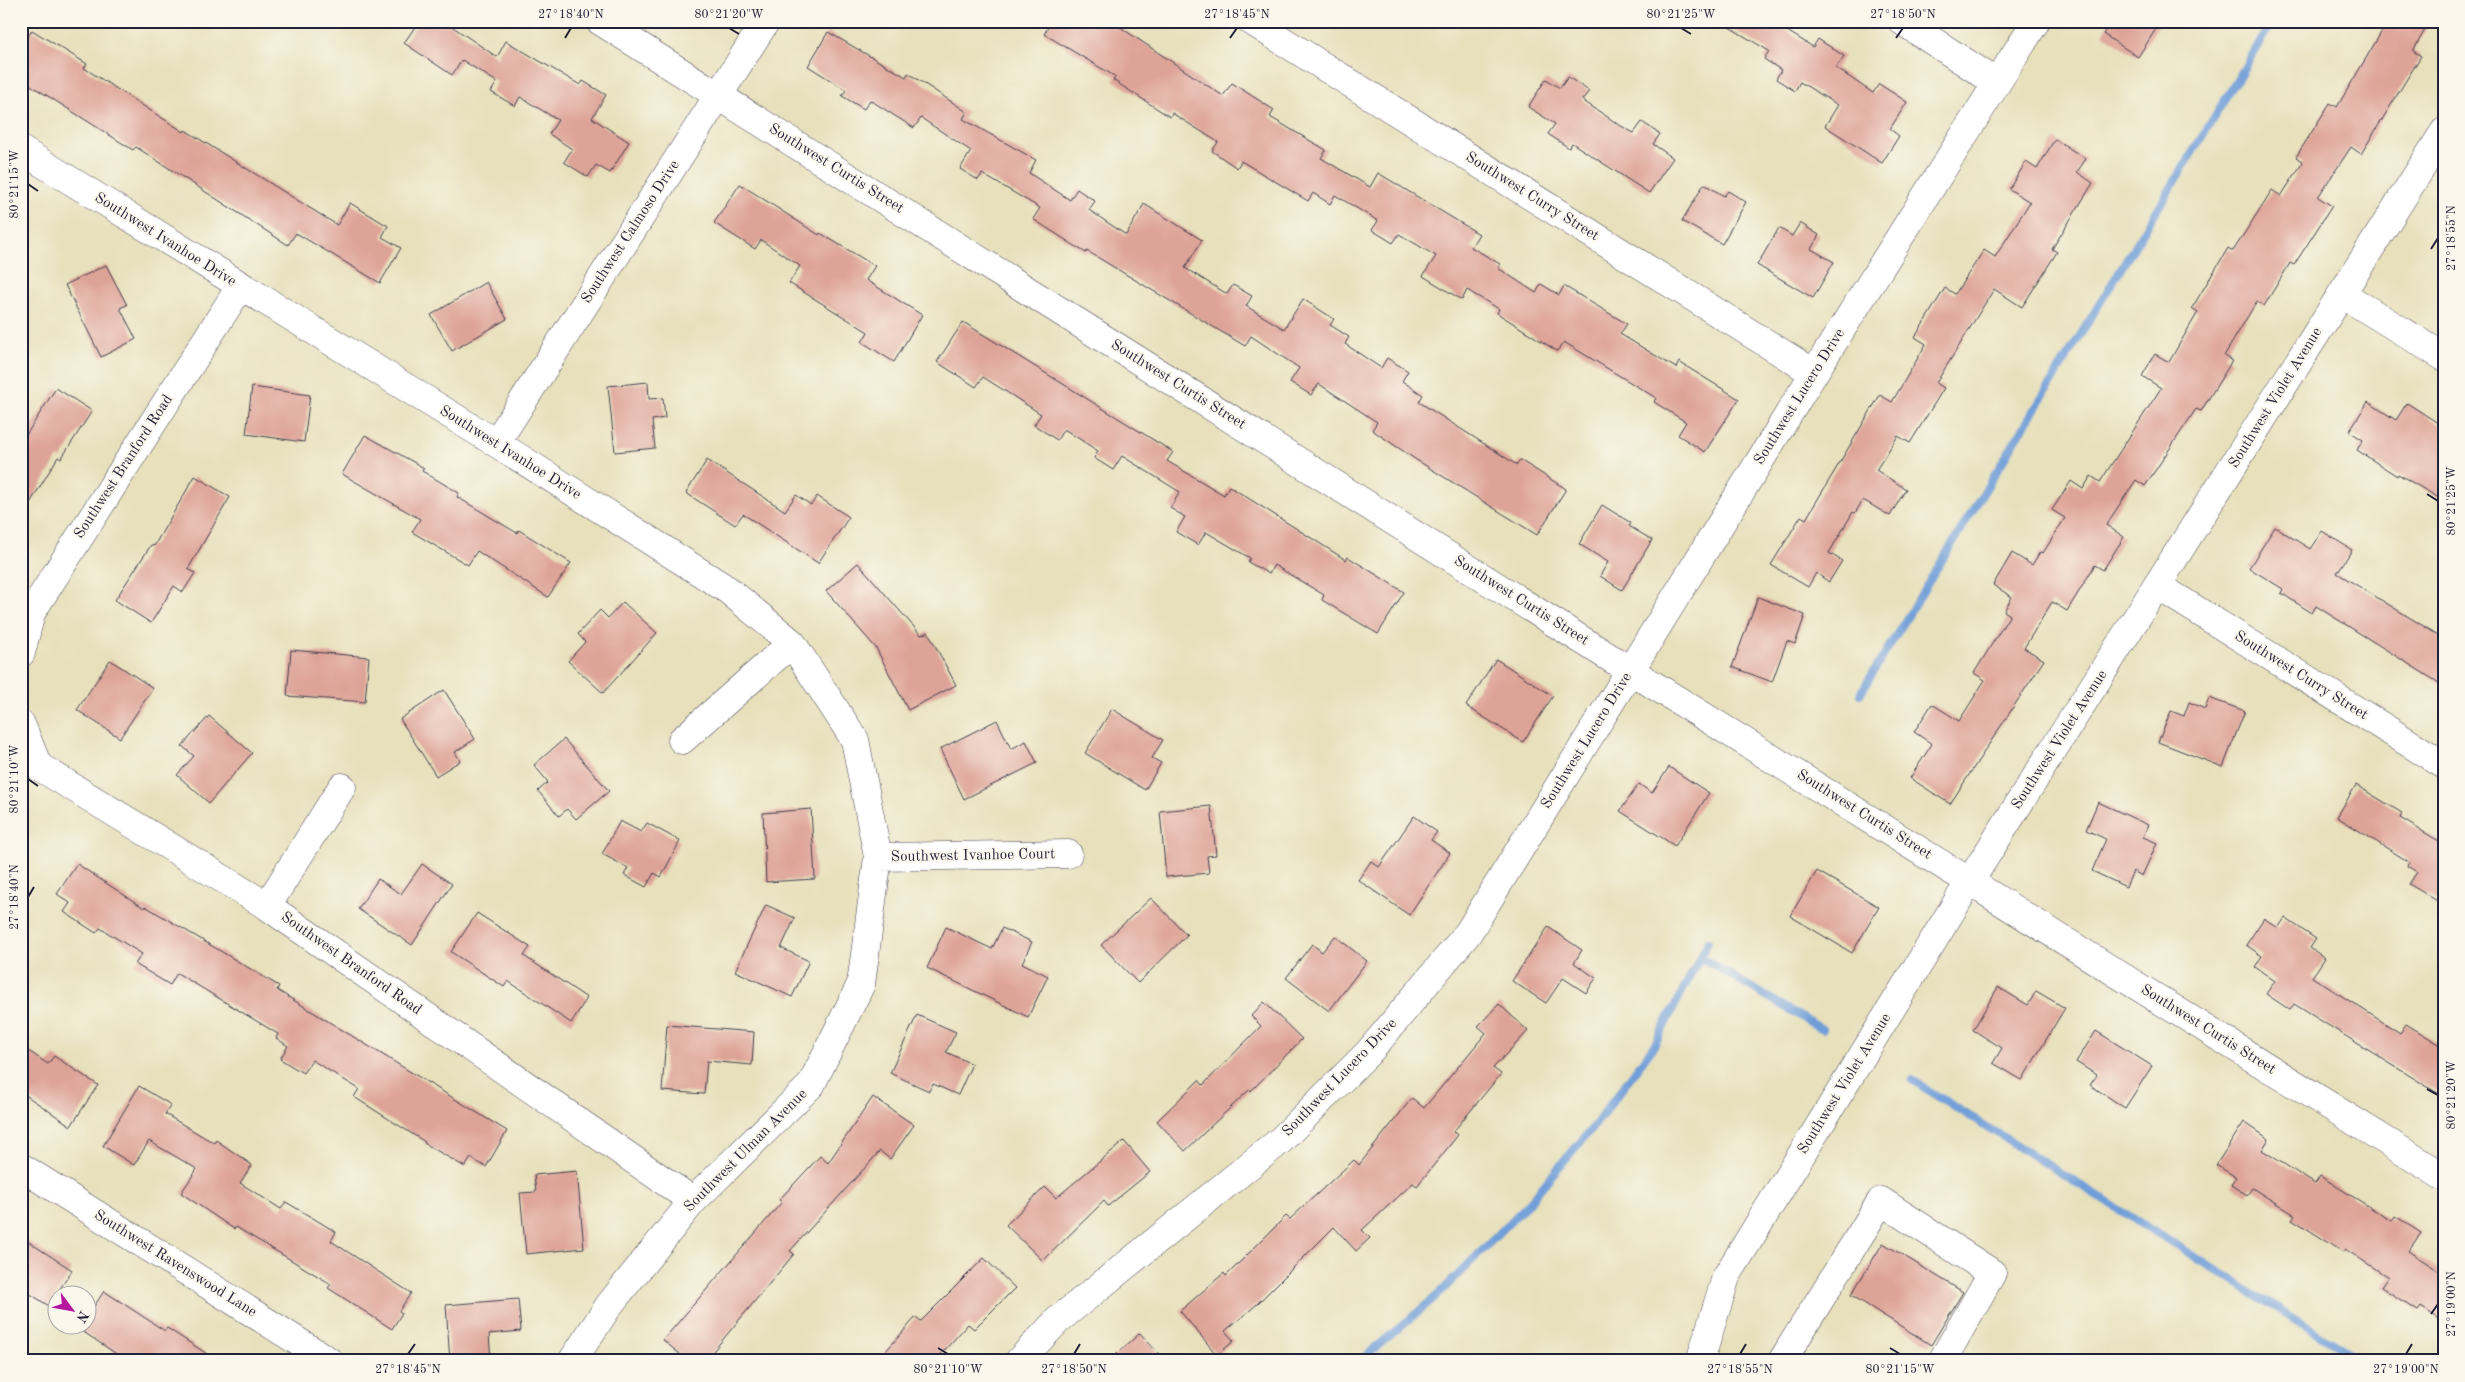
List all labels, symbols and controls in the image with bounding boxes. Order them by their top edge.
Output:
text: 27°18'45"N [1204,8,1270,21]
text: 80°21'25"W [1646,8,1716,21]
text: 27°18'50"N [1870,8,1936,21]
text: 27°18'40"N [538,9,604,21]
text: 80°21'20"W [694,9,764,21]
street label: Southwest Curtis Street [766,121,906,217]
text: 80°21'15"W [8,149,21,219]
street label: Southwest Curry Street [1463,150,1601,244]
street label: Southwest Calmoso Drive [579,158,683,306]
street label: Southwest Ivanhoe Drive [92,190,238,290]
text: 27°18'55"N [2445,205,2458,271]
street label: Southwest Violet Avenue [2227,325,2325,471]
street label: Southwest Lucero Drive [1752,326,1848,468]
street label: Southwest Curtis Street [1108,337,1248,433]
street label: Southwest Branford Road [72,392,176,542]
street label: Southwest Ivanhoe Drive [437,403,583,503]
text: 80°21'25"W [2445,466,2458,536]
street label: Southwest Curtis Street [1451,553,1591,649]
street label: Southwest Curry Street [2232,629,2370,723]
street label: Southwest Violet Avenue [2009,668,2111,812]
street label: Southwest Lucero Drive [1539,670,1635,812]
text: 80°21'10"W [9,744,21,814]
street label: Southwest Curtis Street [1794,767,1934,863]
street label: Southwest Ivanhoe Court [891,847,1055,865]
text: 27°18'40"N [9,864,21,930]
street label: Southwest Branford Road [278,910,424,1018]
street label: Southwest Curtis Street [2138,982,2278,1078]
street label: Southwest Violet Avenue [1796,1011,1894,1157]
street label: Southwest Lucero Drive [1280,1016,1400,1140]
text: 80°21'20"W [2446,1060,2458,1130]
street label: Southwest Ulman Avenue [682,1087,810,1215]
street label: Southwest Ravenswood Lane [91,1208,259,1320]
text: 27°19'00"N [2446,1271,2458,1337]
north arrow [48,1284,98,1334]
text: N [73,1308,91,1325]
text: 27°18'45"N [375,1363,441,1376]
text: 27°18'50"N [1041,1363,1107,1376]
text: 27°18'55"N [1707,1363,1773,1376]
text: 80°21'15"W [1865,1363,1935,1376]
text: 80°21'10"W [913,1364,983,1376]
text: 27°19'00"N [2373,1364,2439,1376]

